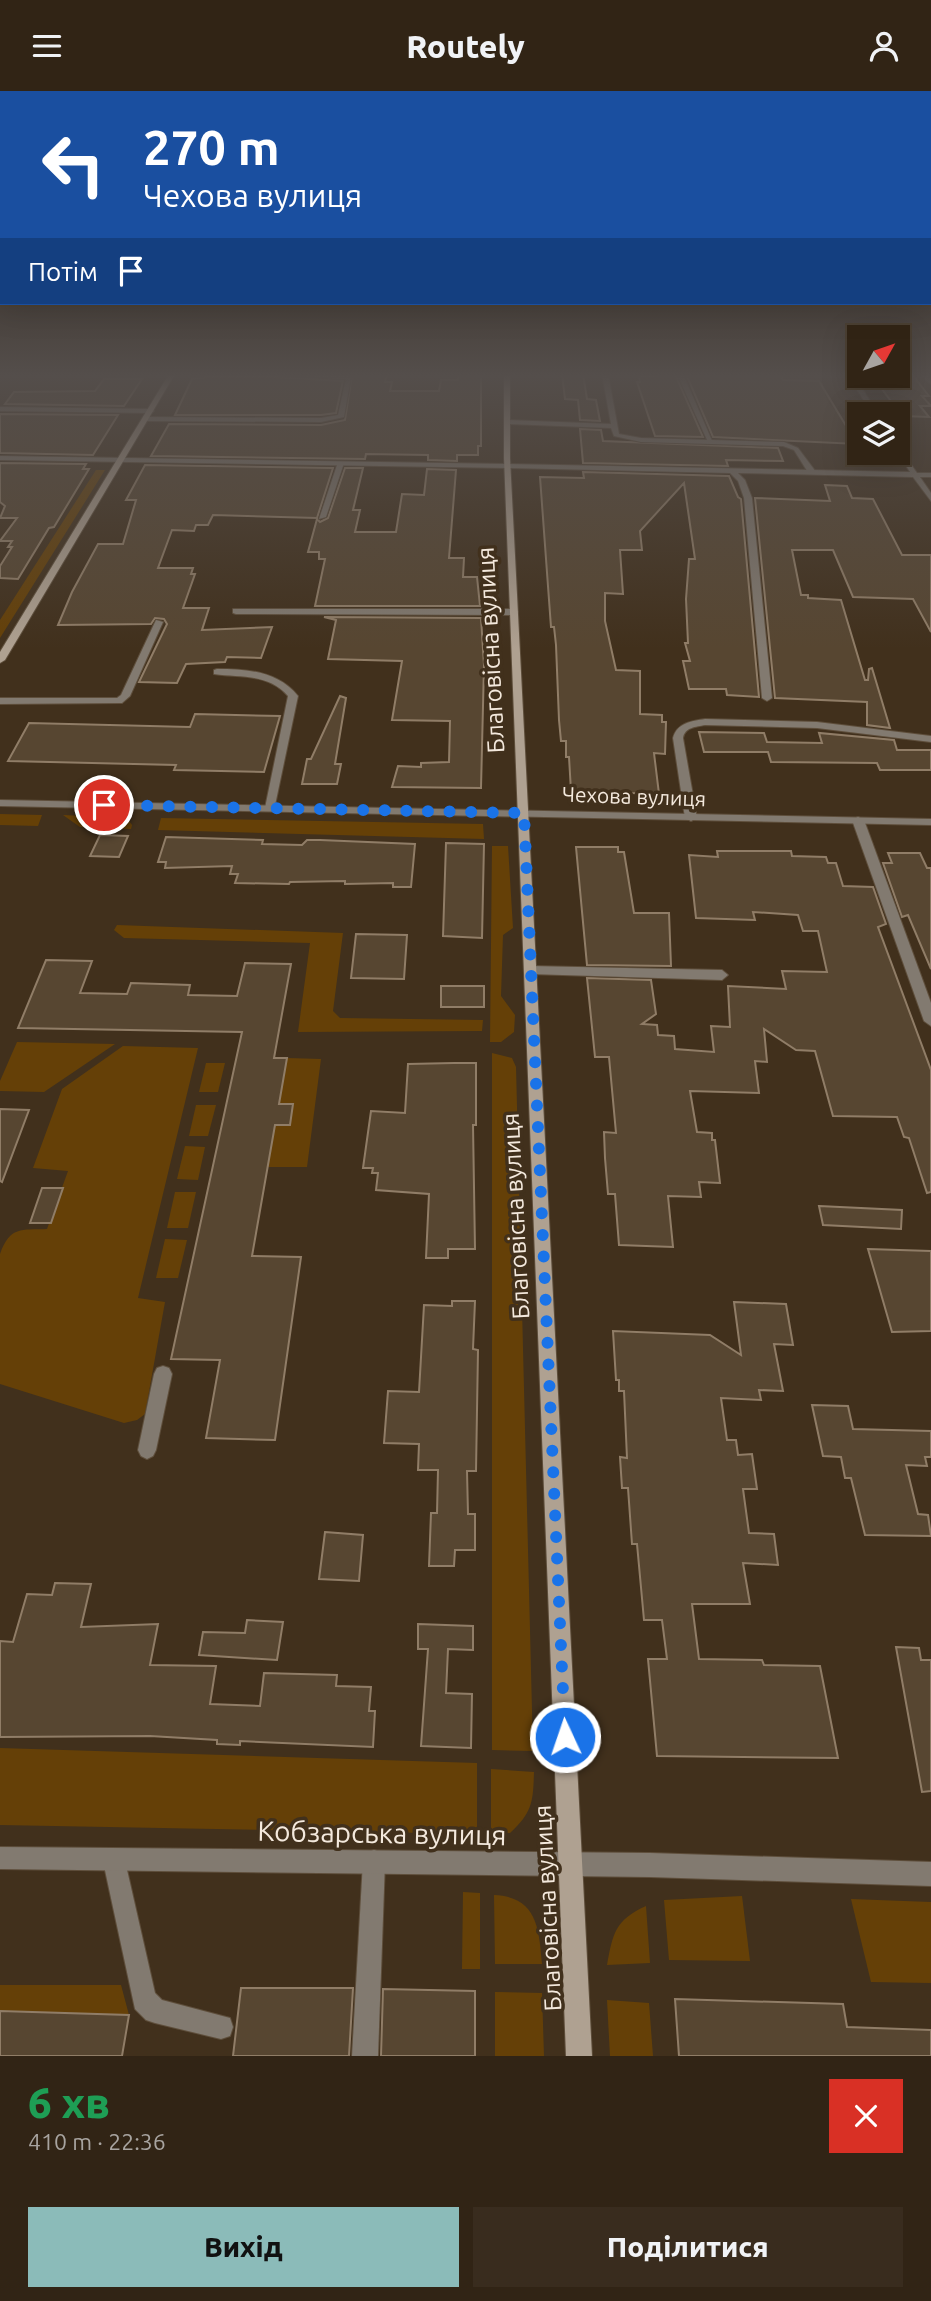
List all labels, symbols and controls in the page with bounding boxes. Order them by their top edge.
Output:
icon: menu [28,27,66,65]
icon: person [865,27,903,65]
text: Routely [406,28,525,64]
icon: left [28,119,119,210]
text: 270 m [143,119,280,174]
text: Чехова вулиця [143,177,362,213]
icon: arrive [112,252,150,290]
text: Потім [28,257,98,286]
north arrow [847,325,910,389]
map controls [847,325,910,465]
button: layers [847,402,910,465]
street label: Благовісна вулиця [472,546,509,754]
pin [74,775,134,835]
street label: Чехова вулиця [562,781,706,811]
icon: arrive [85,786,123,824]
street label: Благовісна вулиця [497,1112,534,1320]
position arrow [528,1700,602,1774]
street label: Благовісна вулиця [529,1804,566,2012]
street label: Кобзарська вулиця [257,1815,507,1850]
text: 6 хв [28,2079,110,2126]
button: close [829,2079,903,2153]
text: 410 m · 22:36 [28,2129,166,2154]
button: Вихід [28,2207,459,2287]
button: Поділитися [473,2207,903,2287]

